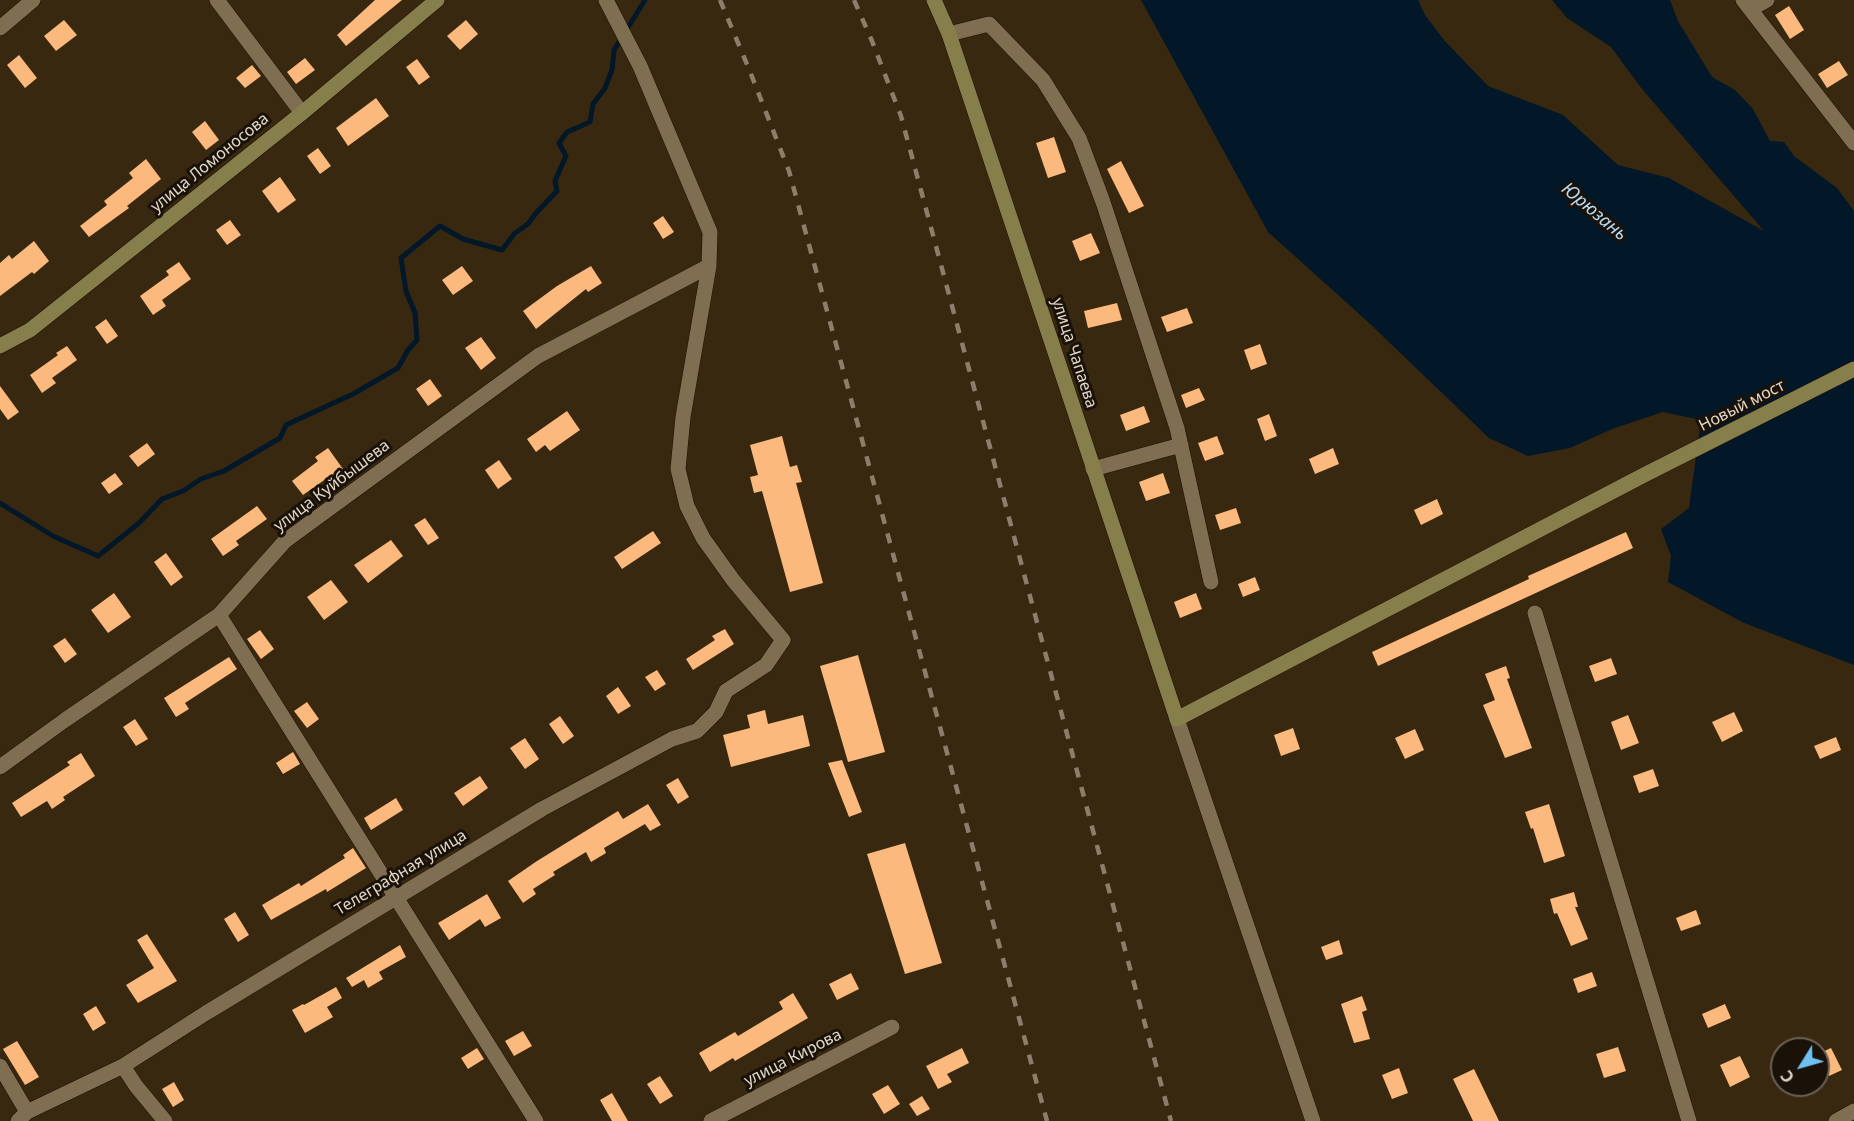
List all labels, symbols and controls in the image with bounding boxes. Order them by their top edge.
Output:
street label: улица Ломоносова [147,109,273,217]
water label: Юрюзань [1557,178,1631,246]
street label: улица Чапаева [1047,296,1101,410]
street label: Новый мост [1696,376,1788,436]
street label: улица Куйбышева [270,436,394,536]
street label: Телеграфная улица [332,826,470,920]
street label: улица Кирова [741,1025,845,1091]
north arrow [1770,1037,1830,1097]
text: С [1775,1066,1799,1087]

